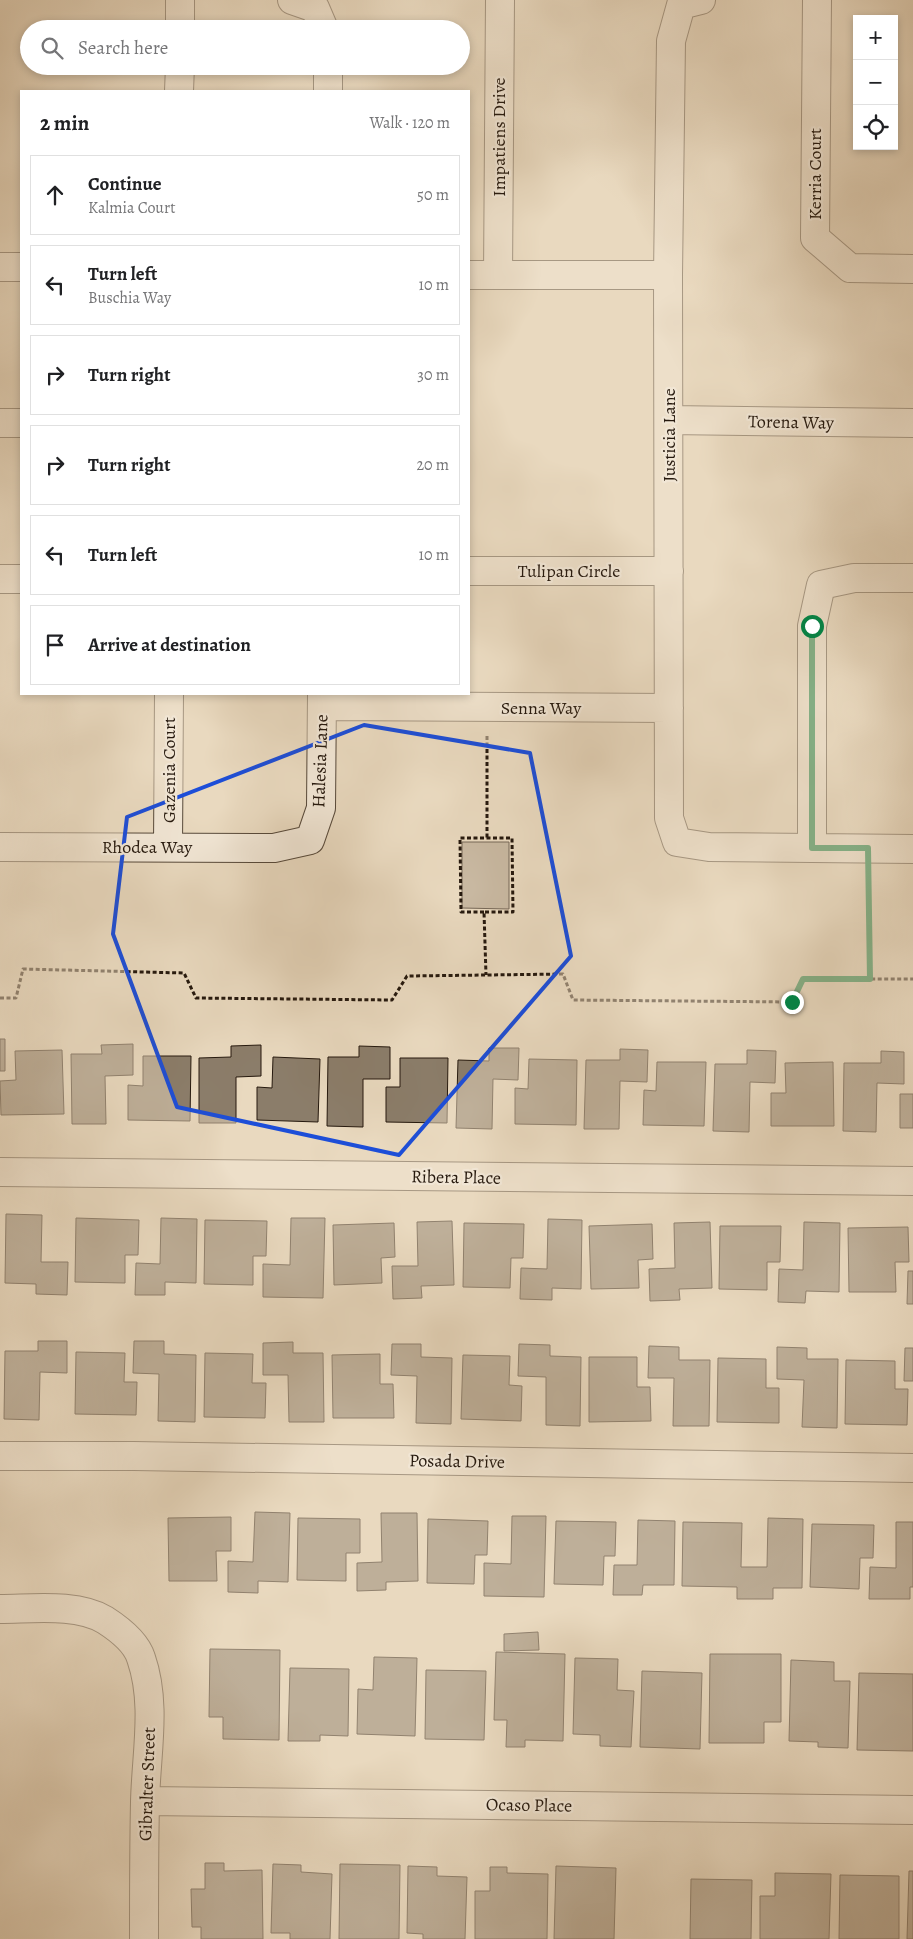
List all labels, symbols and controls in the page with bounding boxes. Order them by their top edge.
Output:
map controls [853,15,898,150]
button: + [853,15,898,60]
search box [20,20,470,75]
icon: search [38,34,66,62]
text: Search here [78,35,168,61]
button: − [853,60,898,105]
street label: Impatiens Drive [487,77,511,197]
button: locate [853,105,898,150]
text: 2 min [40,109,89,137]
text: Walk · 120 m [369,112,450,134]
street label: Kerria Court [803,128,827,220]
text: Continue [88,171,162,197]
icon: ahead [41,181,69,209]
text: 50 m [417,184,449,206]
text: Kalmia Court [88,197,175,219]
text: Turn left [88,261,157,287]
icon: left [41,271,69,299]
text: 10 m [419,274,449,296]
text: Buschia Way [88,287,171,309]
icon: right [41,361,69,389]
text: Turn right [88,362,170,388]
text: 30 m [417,364,449,386]
street label: Justicia Lane [657,388,681,482]
street label: Torena Way [748,409,835,435]
icon: right [41,451,69,479]
text: Turn right [88,452,170,478]
text: 20 m [416,454,449,476]
icon: left [41,541,69,569]
text: Turn left [88,542,157,568]
text: 10 m [419,544,449,566]
street label: Tulipan Circle [518,559,620,583]
route start [801,615,824,638]
icon: arrive [41,631,69,659]
text: Arrive at destination [88,632,251,658]
street label: Senna Way [501,696,582,720]
street label: Halesia Lane [306,714,334,808]
street label: Gazenia Court [157,717,181,823]
street label: Rhodea Way [102,835,193,859]
route end [781,991,804,1014]
street label: Ribera Place [411,1164,501,1190]
street label: Posada Drive [409,1448,505,1474]
street label: Gibralter Street [133,1727,161,1841]
street label: Ocaso Place [486,1792,572,1818]

